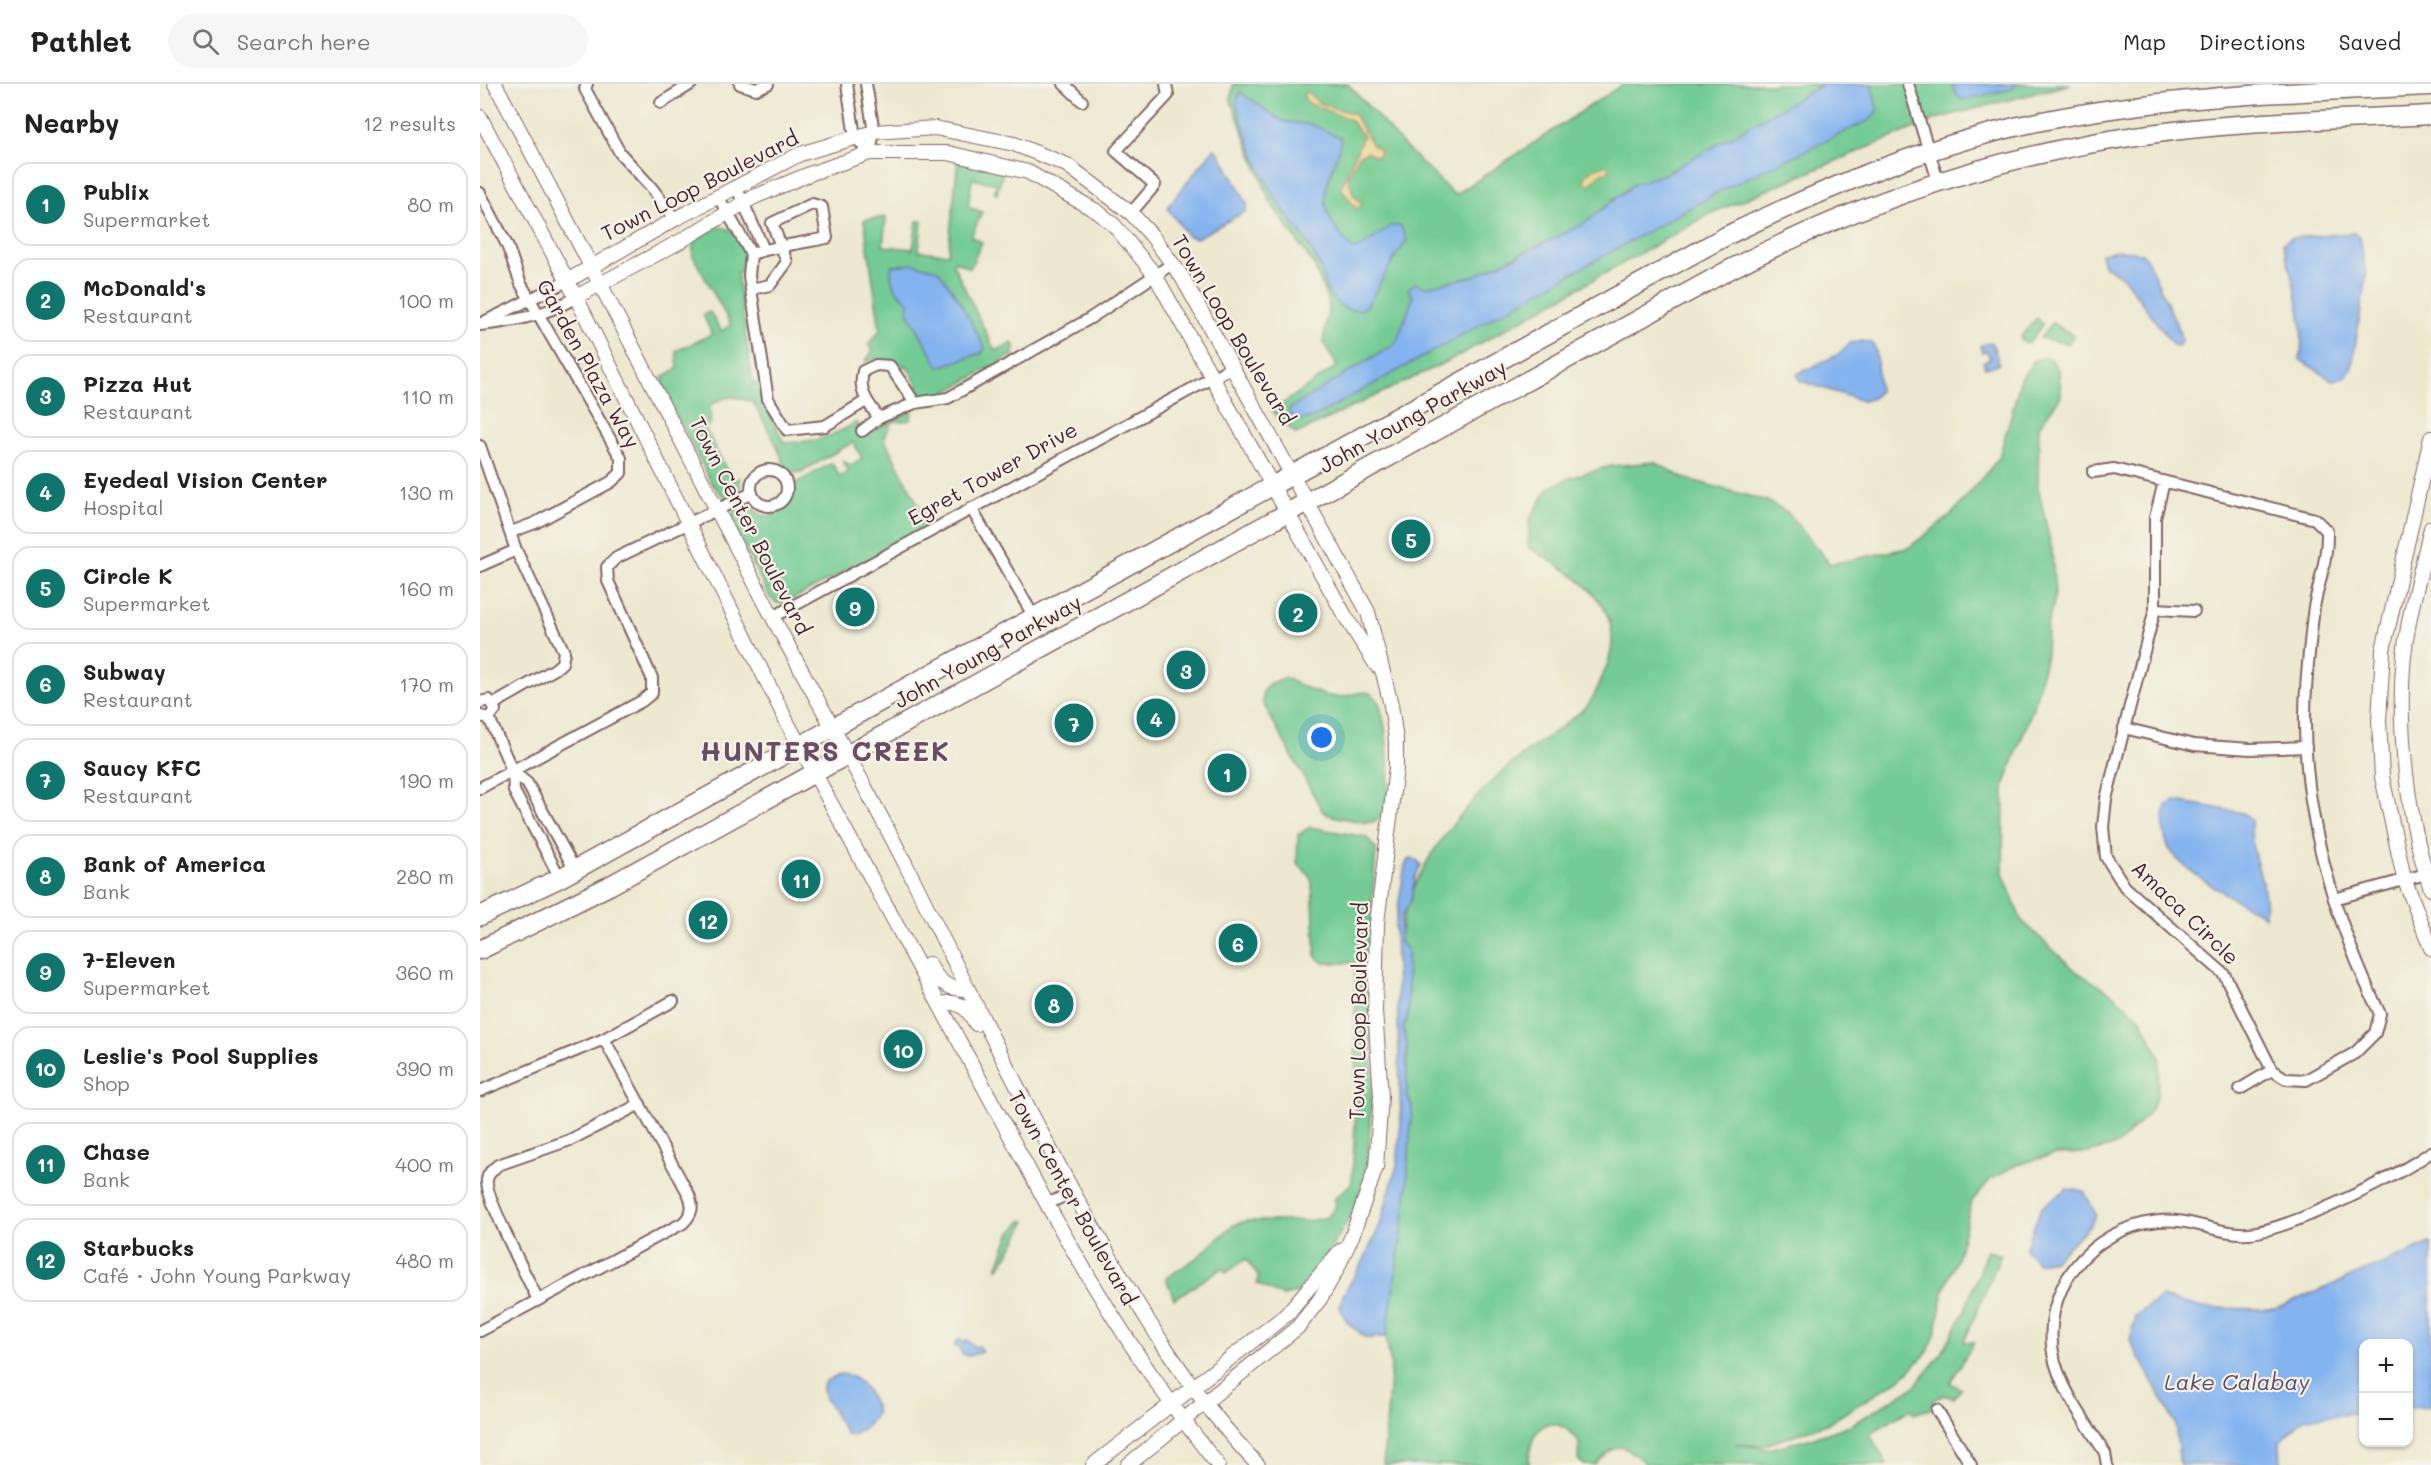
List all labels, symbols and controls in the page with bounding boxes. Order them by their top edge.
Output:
search box [168,14,588,68]
text: Pathlet [30,23,132,59]
icon: search [189,25,222,58]
text: Search here [237,27,371,56]
text: Map [2123,28,2166,55]
text: Directions [2199,28,2306,55]
text: Saved [2339,28,2401,55]
text: Nearby [24,106,119,140]
text: 12 results [363,110,456,136]
street label: Town Loop Boulevard [596,123,802,246]
text: Publix [83,177,150,206]
text: 1 [41,191,50,217]
text: 80 m [407,191,454,217]
text: Supermarket [83,206,210,232]
street label: Town Loop Boulevard [1167,229,1302,429]
text: McDonald's [83,273,206,302]
street label: Garden Plaza Way [532,274,647,452]
text: 2 [40,287,51,313]
text: 100 m [398,287,454,313]
text: Restaurant [83,302,193,328]
street label: John Young Parkway [1314,353,1511,478]
text: Pizza Hut [83,369,192,398]
text: 3 [40,383,52,409]
text: 110 m [401,383,454,409]
text: Restaurant [83,398,193,424]
street label: Town Center Boulevard [685,412,818,639]
street label: Egret Tower Drive [903,415,1082,531]
text: Eyedeal Vision Center [83,465,327,494]
text: 4 [39,479,52,505]
text: 130 m [399,479,454,505]
text: Hospital [83,494,164,520]
pin: 5 [1392,516,1430,562]
text: Circle K [83,561,173,590]
text: 5 [40,575,51,601]
text: 160 m [398,575,454,601]
pin: 9 [836,584,874,630]
street label: John Young Parkway [889,588,1086,713]
text: Supermarket [83,590,210,616]
pin: 2 [1278,590,1318,636]
pin: 3 [1166,648,1206,692]
text: Subway [83,657,166,686]
text: 6 [39,671,52,697]
text: 170 m [399,671,454,697]
text: Restaurant [83,686,193,712]
pin: 4 [1136,696,1176,740]
pin: 7 [1054,700,1094,746]
your location [1307,723,1336,752]
district label: HUNTERS CREEK [700,733,950,768]
pin: 1 [1208,750,1246,796]
text: Saucy KFC [83,753,201,782]
text: 7 [40,767,51,793]
text: 190 m [399,767,454,793]
text: Restaurant [83,782,193,808]
text: Bank of America [83,849,266,878]
street label: Amaca Circle [2127,854,2245,970]
pin: 11 [782,856,820,902]
text: 8 [39,863,52,889]
text: 280 m [396,863,454,889]
text: Bank [83,878,130,904]
pin: 12 [688,898,728,942]
street label: Town Loop Boulevard [1342,902,1373,1120]
pin: 6 [1218,920,1257,966]
text: 7-Eleven [83,945,175,974]
text: 9 [39,959,52,985]
text: 360 m [396,959,454,985]
text: Supermarket [83,974,210,1000]
pin: 8 [1034,982,1074,1026]
pin: 10 [884,1026,922,1072]
text: Leslie's Pool Supplies [83,1041,319,1070]
text: 10 [35,1055,56,1081]
text: 390 m [396,1055,454,1081]
text: Shop [83,1070,130,1096]
street label: Town Center Boulevard [1003,1085,1144,1309]
text: Chase [83,1137,150,1166]
text: 11 [37,1151,54,1177]
text: 400 m [395,1151,454,1177]
text: Bank [83,1166,130,1192]
text: Starbucks [83,1233,194,1262]
text: 12 [35,1247,56,1273]
text: 480 m [395,1247,454,1273]
text: Café · John Young Parkway [83,1262,351,1288]
map controls [2359,1339,2413,1447]
button: + [2359,1339,2413,1393]
water label: Lake Calabay [2164,1367,2310,1396]
button: − [2359,1393,2413,1447]

